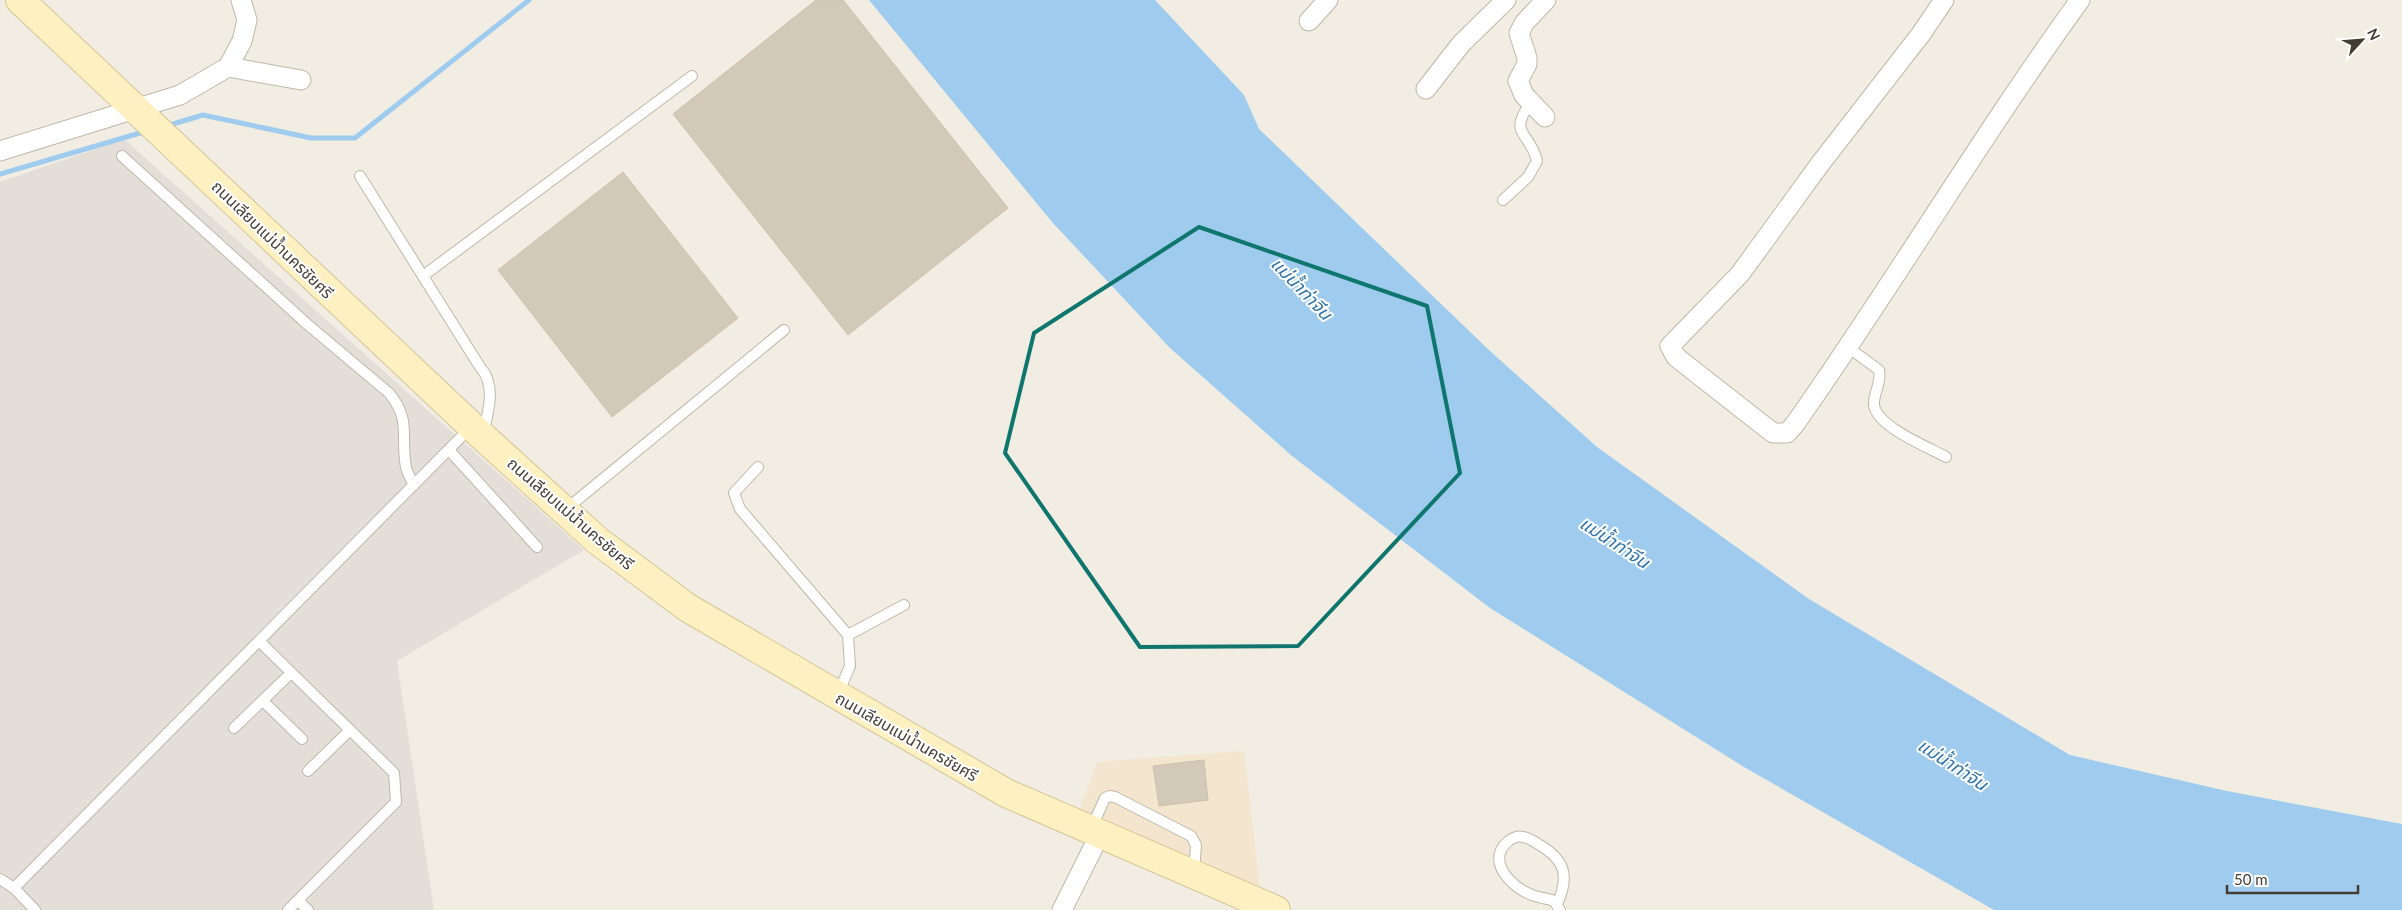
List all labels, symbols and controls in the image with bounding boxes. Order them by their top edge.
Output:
north arrow [2337,15,2387,65]
text: N [2364,26,2384,43]
street label: ถนนเลียบแม่น้ำนครชัยศรี [209,176,338,302]
water label: แม่น้ำท่าจีน [1267,251,1339,325]
street label: ถนนเลียบแม่น้ำนครชัยศรี [504,452,639,573]
water label: แม่น้ำท่าจีน [1576,511,1655,573]
street label: ถนนเลียบแม่น้ำนครชัยศรี [833,687,982,785]
water label: แม่น้ำท่าจีน [1914,733,1993,795]
scale bar [2227,862,2358,894]
text: 50 m [2234,870,2268,888]

